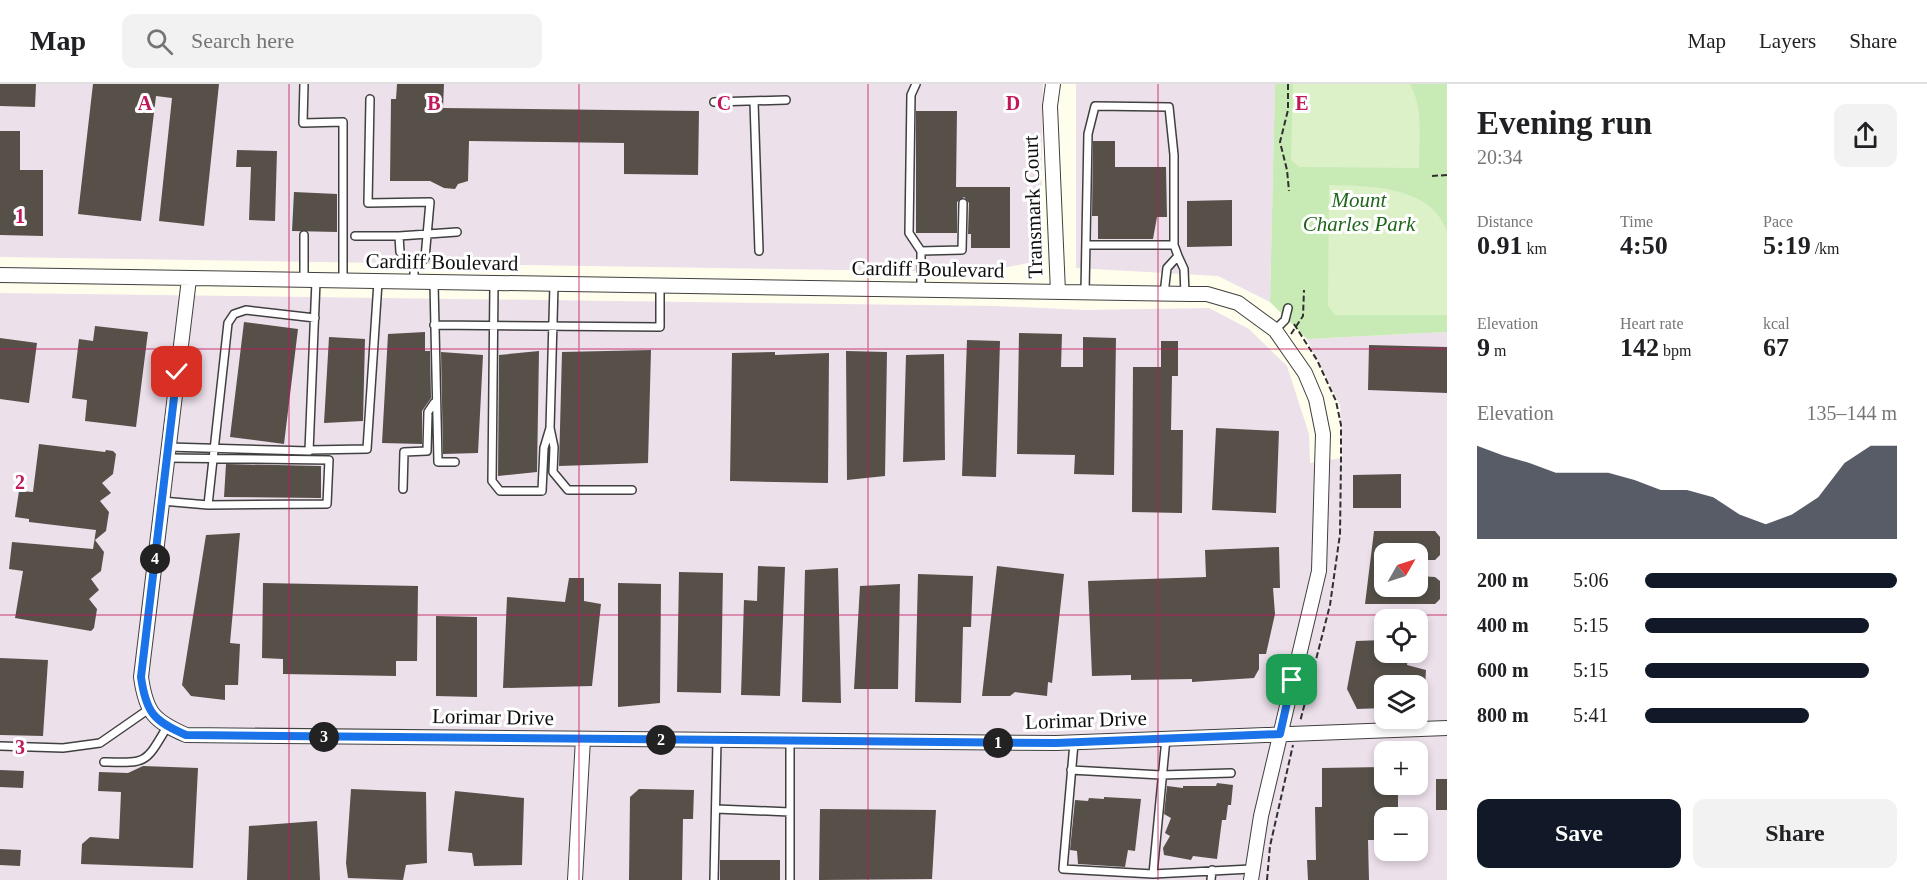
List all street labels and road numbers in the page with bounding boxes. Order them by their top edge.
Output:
street label: Transmark Court [1019,135,1047,279]
street label: Cardiff Boulevard [365,249,519,275]
street label: Cardiff Boulevard [851,256,1005,282]
street label: Lorimar Drive [432,704,554,730]
street label: Lorimar Drive [1025,706,1147,734]

